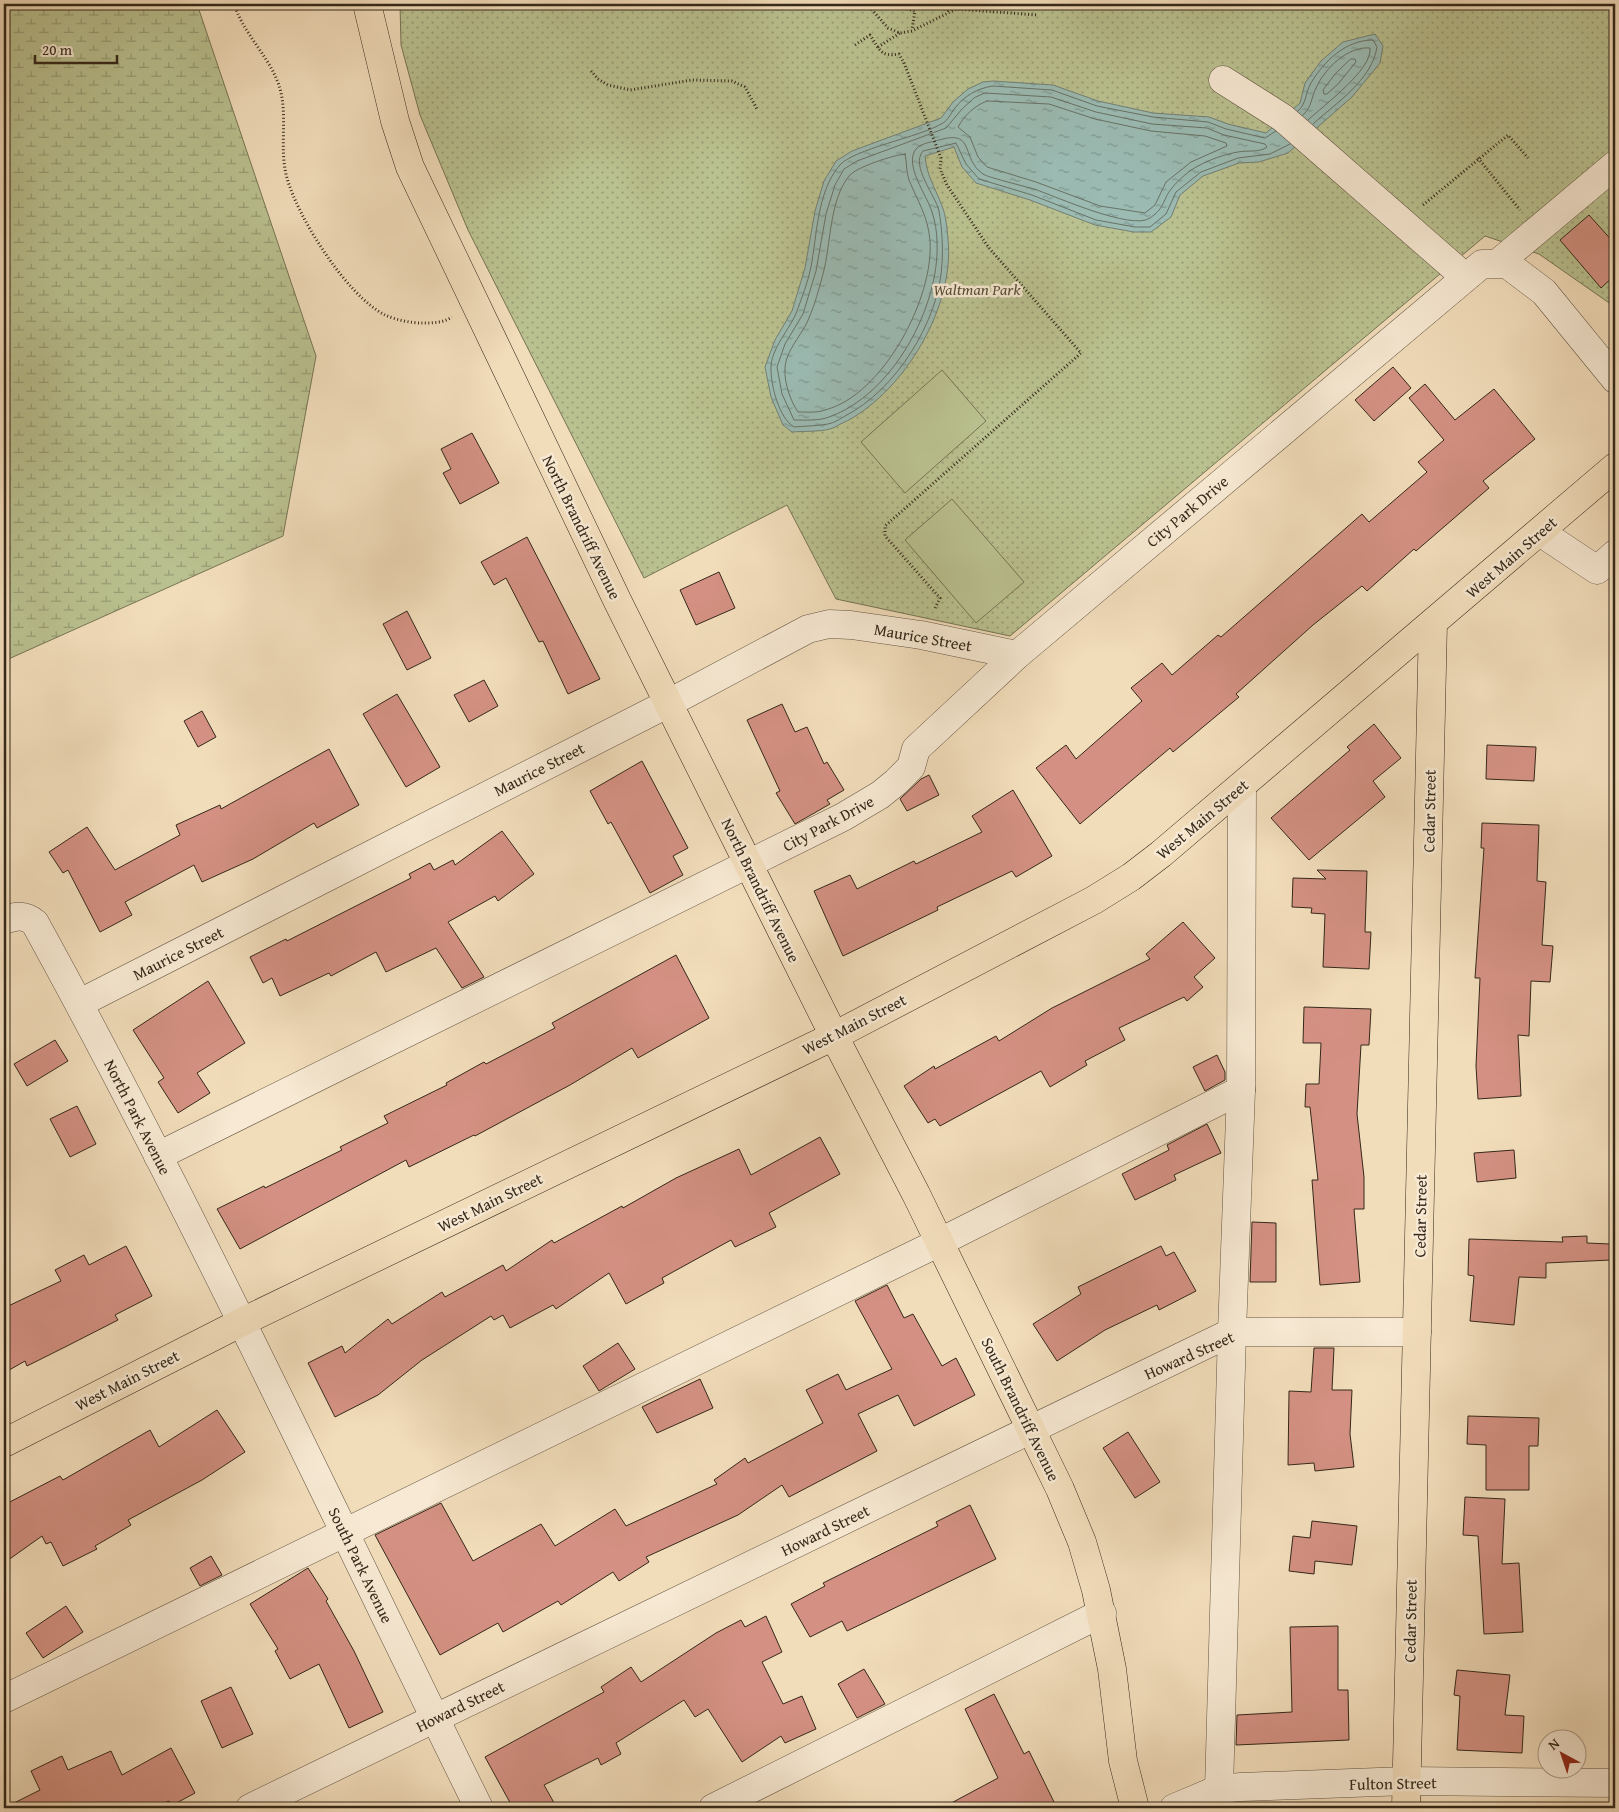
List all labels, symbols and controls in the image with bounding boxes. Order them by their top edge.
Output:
scale bar [35,32,118,64]
text: 20 m [42,39,73,60]
park label: Waltman Park [933,277,1021,301]
street label: North Brandriff Avenue [537,451,627,603]
street label: City Park Drive [1141,469,1233,553]
street label: West Main Street [1460,510,1562,604]
street label: Maurice Street [872,617,974,657]
street label: Maurice Street [489,736,589,802]
street label: Cedar Street [1416,769,1442,853]
street label: West Main Street [1151,773,1254,865]
street label: City Park Drive [778,789,878,857]
street label: North Brandriff Avenue [716,814,806,966]
street label: Maurice Street [128,920,228,986]
street label: West Main Street [798,987,911,1061]
street label: North Park Avenue [98,1055,178,1179]
street label: West Main Street [433,1166,547,1238]
street label: Cedar Street [1407,1174,1433,1258]
street label: Howard Street [1140,1324,1238,1386]
street label: South Brandriff Avenue [976,1333,1066,1485]
street label: West Main Street [71,1343,184,1417]
street label: Howard Street [777,1498,874,1562]
street label: South Park Avenue [323,1503,399,1627]
street label: Cedar Street [1397,1579,1423,1663]
street label: Howard Street [412,1674,509,1738]
north arrow [1536,1730,1586,1780]
text: N [1544,1733,1564,1755]
street label: Fulton Street [1349,1770,1437,1796]

